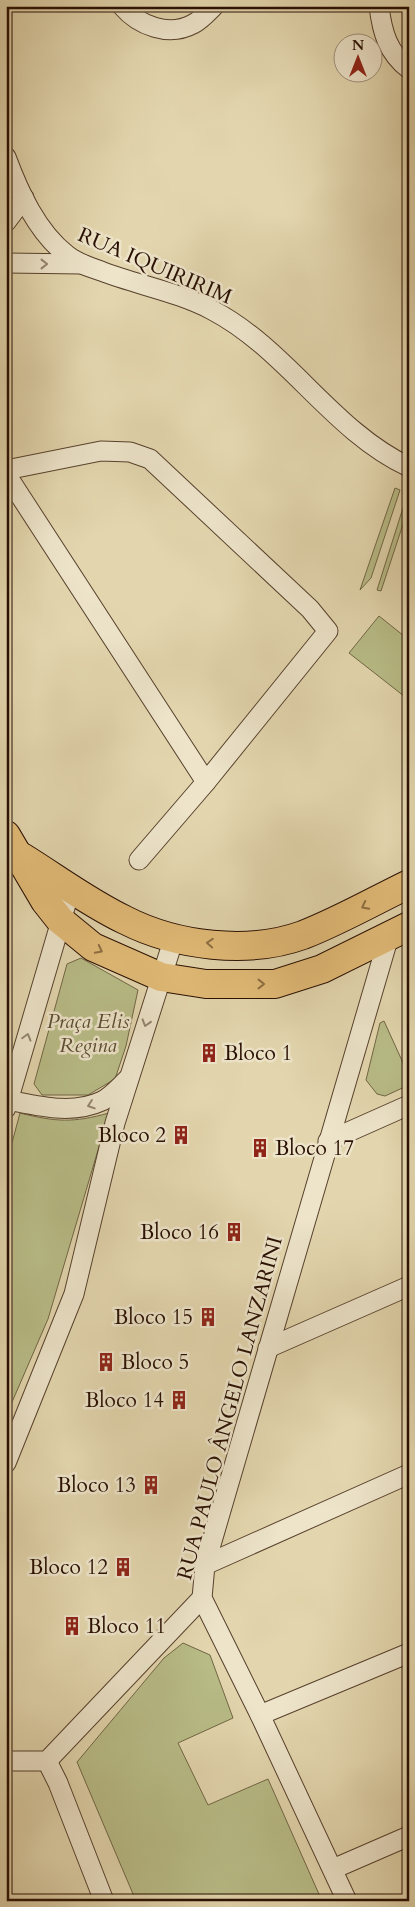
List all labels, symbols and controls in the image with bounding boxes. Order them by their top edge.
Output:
north arrow [332,32,382,82]
text: N [352,36,364,55]
street label: RUA IQUIRIRIM [73,220,237,312]
one-way arrow [40,259,48,269]
one-way arrow [361,900,370,910]
one-way arrow [206,938,214,949]
one-way arrow [94,944,103,954]
one-way arrow [258,979,266,989]
park label: Praça Elis Regina [47,1007,129,1060]
one-way arrow [142,1019,152,1027]
one-way arrow [21,1032,32,1041]
place label: Bloco 1 [224,1039,292,1068]
building icon: Bloco 1 [198,1042,220,1064]
one-way arrow [87,1099,96,1109]
place label: Bloco 2 [98,1121,166,1150]
building icon: Bloco 2 [170,1124,192,1146]
place label: Bloco 17 [275,1134,354,1163]
building icon: Bloco 17 [249,1137,271,1159]
place label: Bloco 16 [140,1218,219,1247]
building icon: Bloco 16 [223,1221,245,1243]
street label: RUA PAULO ÂNGELO LANZARINI [170,1233,290,1583]
place label: Bloco 15 [114,1303,193,1332]
building icon: Bloco 15 [197,1306,219,1328]
place label: Bloco 5 [121,1348,189,1377]
building icon: Bloco 5 [95,1351,117,1373]
place label: Bloco 14 [85,1386,164,1415]
building icon: Bloco 14 [168,1389,190,1411]
place label: Bloco 13 [57,1471,136,1500]
building icon: Bloco 13 [140,1474,162,1496]
place label: Bloco 12 [29,1553,108,1582]
building icon: Bloco 12 [112,1556,134,1578]
place label: Bloco 11 [87,1612,166,1641]
building icon: Bloco 11 [61,1615,83,1637]

